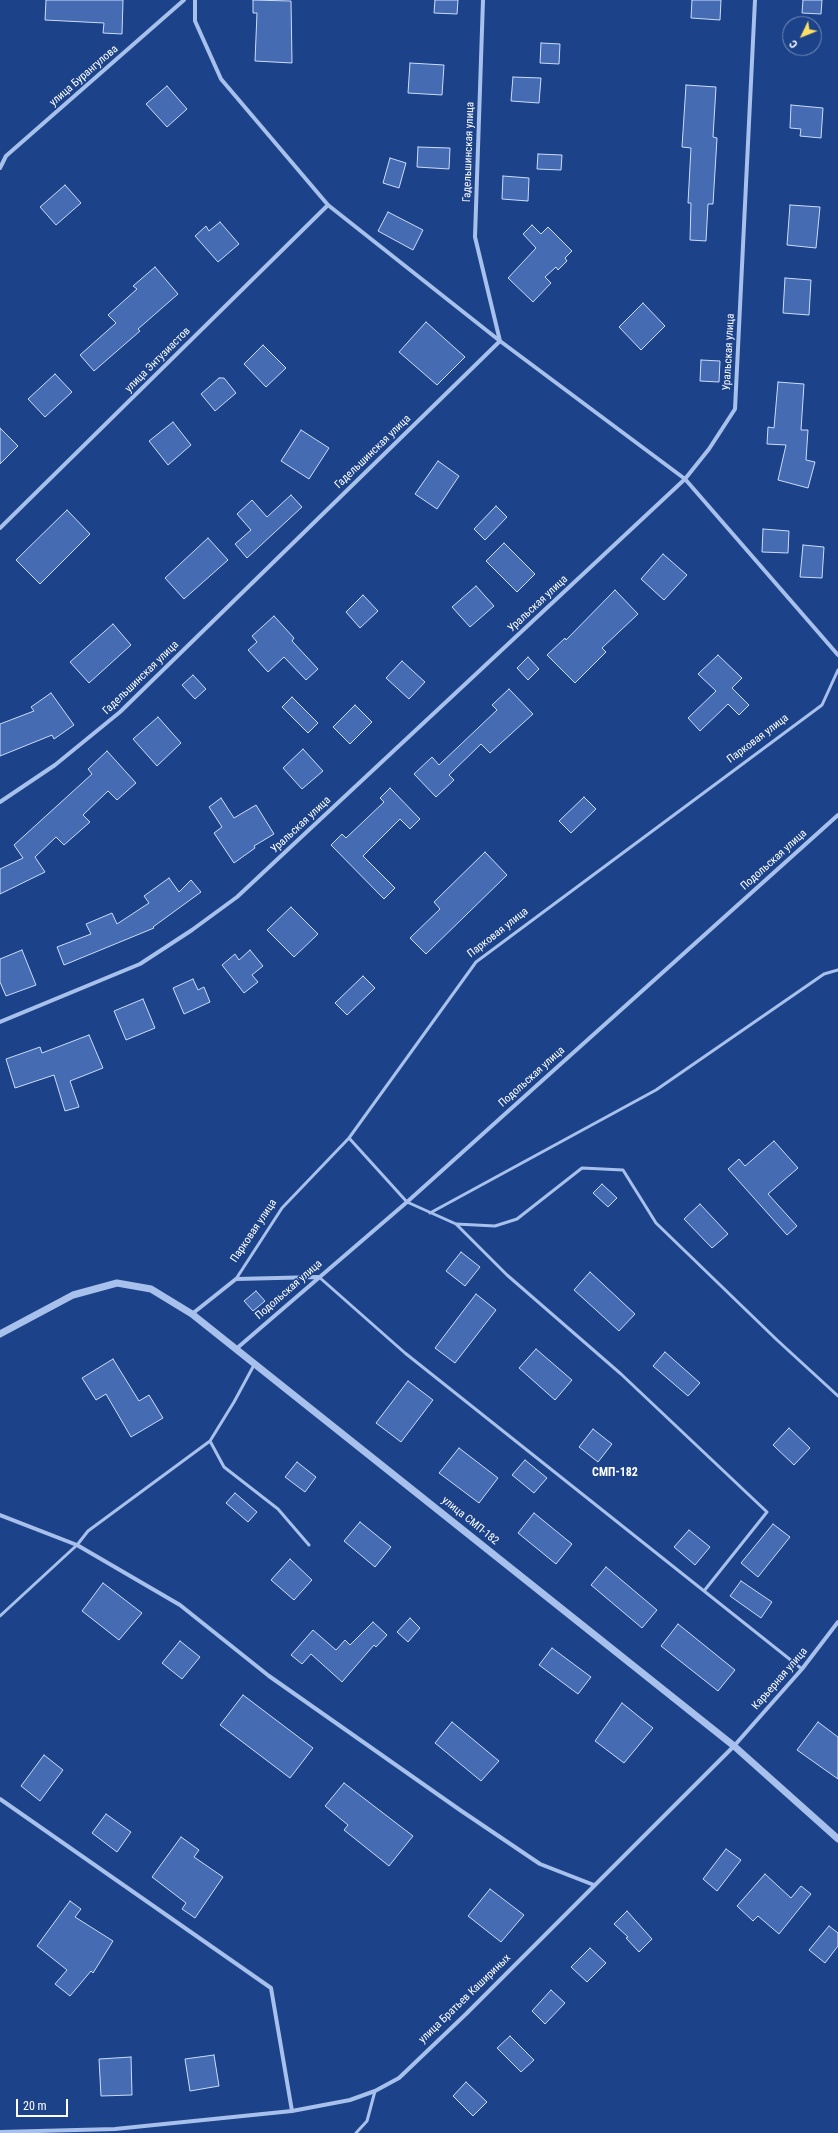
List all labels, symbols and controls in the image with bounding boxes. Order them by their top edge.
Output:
north arrow [782,16,822,56]
text: С [787,37,800,51]
street label: улица Бурангулова [47,43,121,109]
street label: Гадельшинская улица [461,102,477,202]
street label: Уральская улица [720,313,738,391]
street label: улица Энтузиастов [123,325,193,395]
street label: Гадельшинская улица [332,412,414,492]
street label: Уральская улица [505,573,571,635]
street label: Гадельшинская улица [100,638,182,718]
street label: Парковая улица [725,712,791,766]
street label: Уральская улица [268,794,334,856]
street label: Подольская улица [738,827,810,893]
street label: Парковая улица [465,905,531,961]
street label: Подольская улица [496,1044,568,1110]
street label: Парковая улица [228,1197,280,1265]
street label: Подольская улица [253,1257,325,1323]
district label: СМП-182 [592,1466,638,1480]
street label: улица СМП-182 [439,1494,501,1548]
street label: Карьерная улица [749,1645,811,1713]
street label: улица Братьев Кашириных [416,1952,514,2046]
scale bar [18,2091,70,2117]
text: 20 m [23,2099,47,2113]

